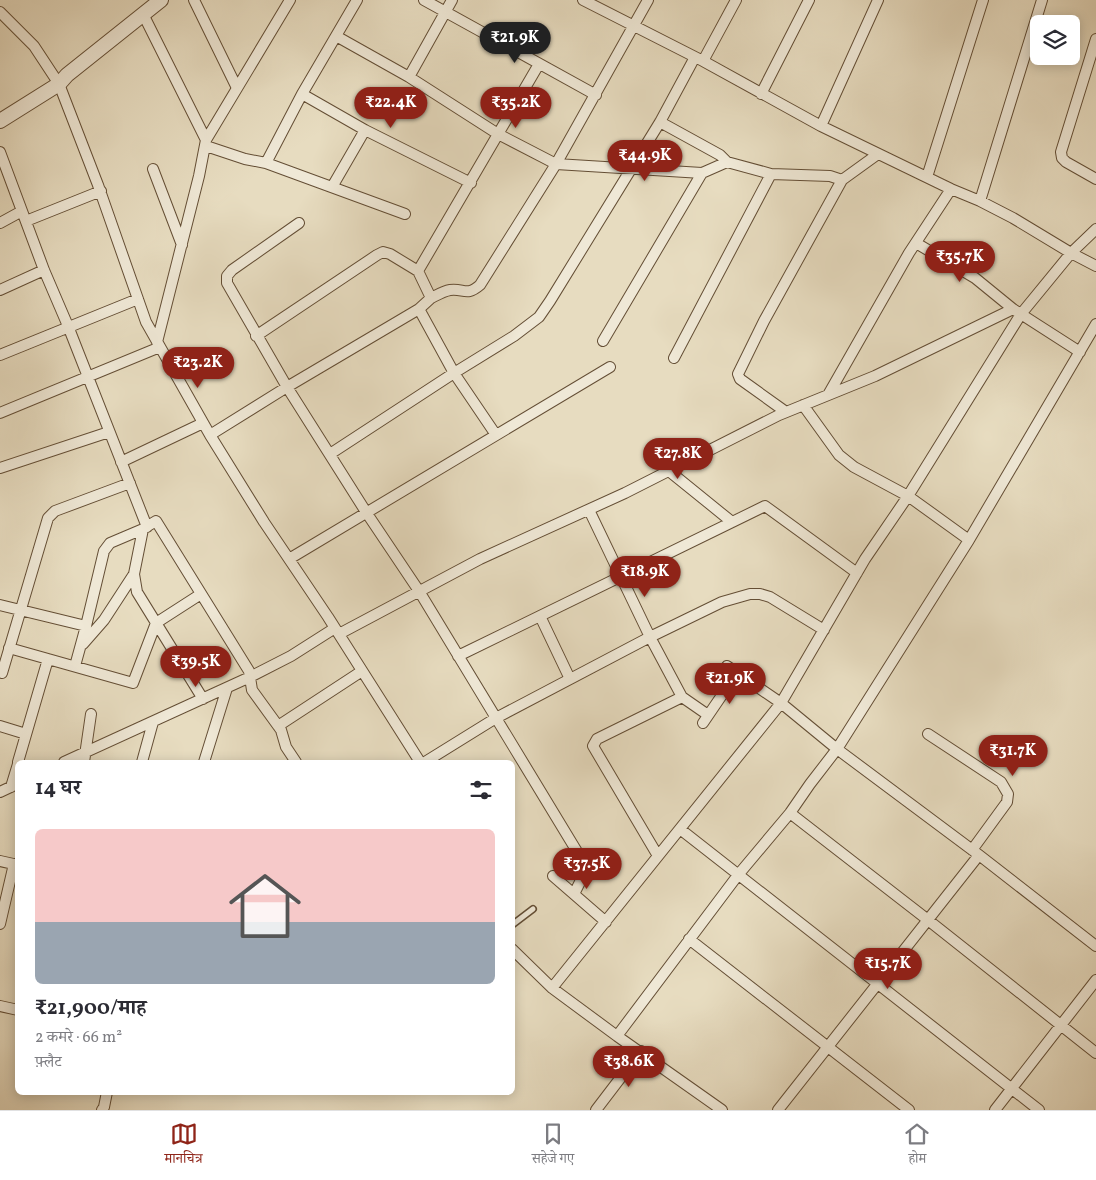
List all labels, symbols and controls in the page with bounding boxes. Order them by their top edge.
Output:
map controls [1030,15,1080,65]
button: layers [1030,15,1080,65]
pin: ₹21.9K [474,22,556,64]
text: ₹21.9K [491,27,539,49]
pin: ₹22.4K [350,86,432,129]
pin: ₹35.2K [475,86,557,129]
text: ₹22.4K [365,92,417,114]
text: ₹35.2K [491,92,541,114]
pin: ₹44.9K [604,140,686,182]
text: ₹44.9K [618,145,672,167]
pin: ₹35.7K [919,240,1001,283]
text: ₹35.7K [936,246,984,268]
pin: ₹23.2K [157,346,239,389]
text: ₹23.2K [173,352,223,374]
pin: ₹27.8K [637,438,719,480]
text: ₹27.8K [654,443,702,465]
pin: ₹18.9K [604,556,686,598]
text: ₹18.9K [621,561,669,583]
pin: ₹39.5K [155,646,237,688]
text: ₹39.5K [171,651,221,673]
pin: ₹21.9K [689,662,771,705]
text: ₹21.9K [706,668,754,690]
pin: ₹31.7K [972,734,1054,777]
text: ₹31.7K [990,740,1036,762]
text: 14 घर [35,774,81,803]
icon: filters [467,776,495,804]
pin: ₹37.5K [546,848,628,890]
text: ₹37.5K [564,853,610,875]
icon: home [220,861,310,951]
pin: ₹15.7K [847,948,929,990]
text: ₹15.7K [865,953,911,975]
text: ₹21,900/माह [35,994,146,1023]
text: 2 कमरे · 66 m² [35,1027,122,1049]
pin: ₹38.6K [588,1046,670,1088]
text: ₹38.6K [604,1051,654,1073]
text: फ़्लैट [35,1052,62,1074]
tab: मानचित्र [165,1120,203,1172]
tab: सहेजे गए [532,1120,574,1172]
tab: होम [903,1120,931,1172]

